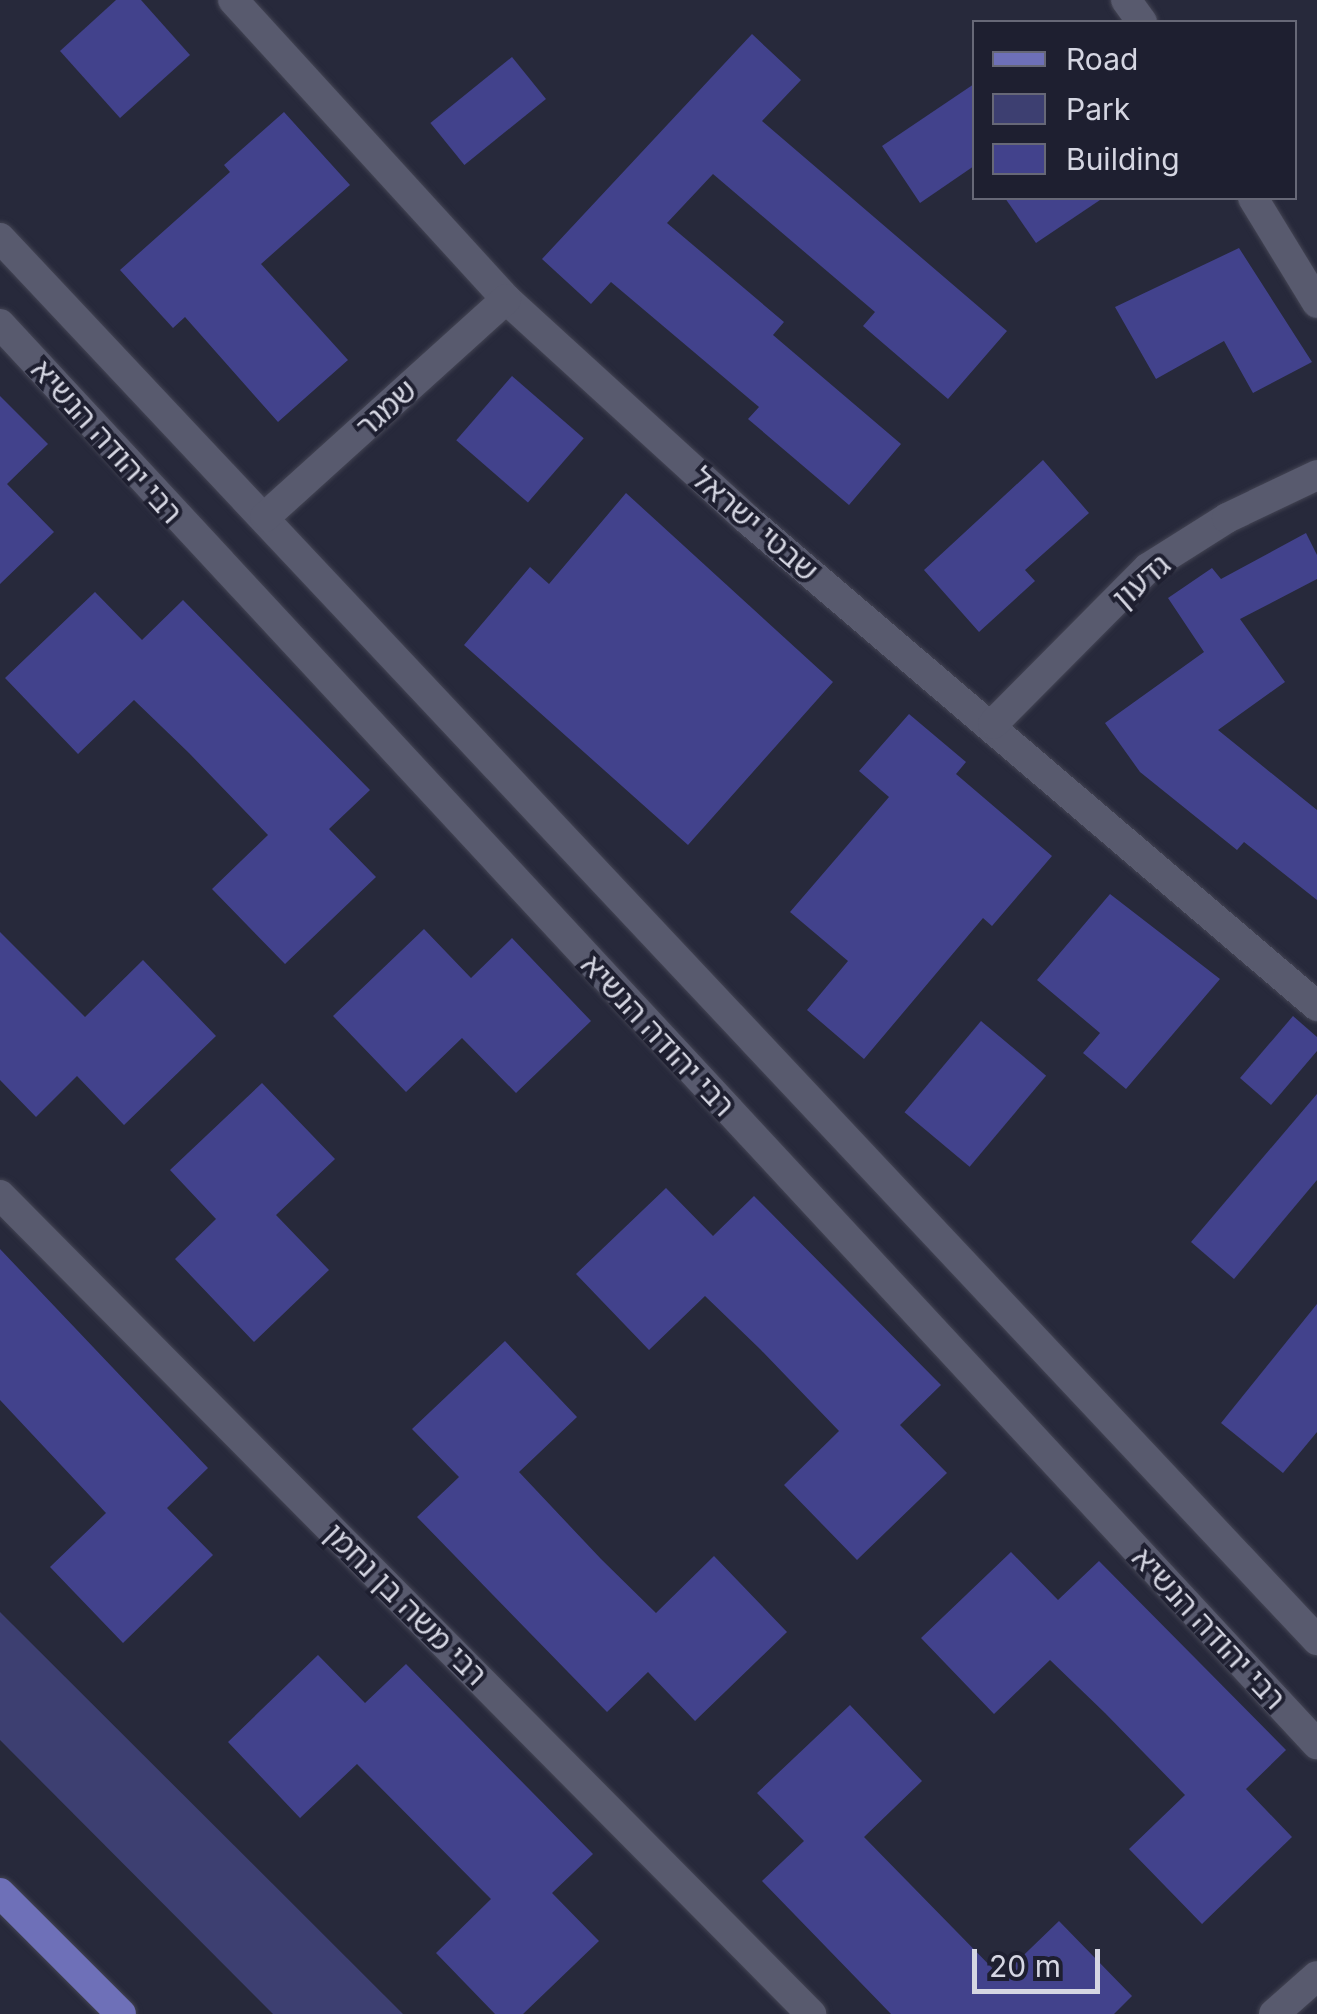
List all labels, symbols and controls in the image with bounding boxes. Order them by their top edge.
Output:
legend [972,20,1297,200]
text: Road [1066,41,1138,77]
text: Park [1066,91,1130,127]
text: Building [1066,141,1180,177]
street label: רבי יהודה הנשיא [24,352,190,530]
street label: שמגר [348,372,424,444]
street label: שבטי ישראל [685,459,825,589]
street label: גדעון [1105,546,1177,616]
street label: רבי יהודה הנשיא [574,947,742,1123]
street label: רבי משה בן נחמן [318,1516,494,1692]
street label: רבי יהודה הנשיא [1125,1540,1293,1716]
scale bar [977,1929,1104,1991]
text: 20 m [989,1948,1061,1984]

